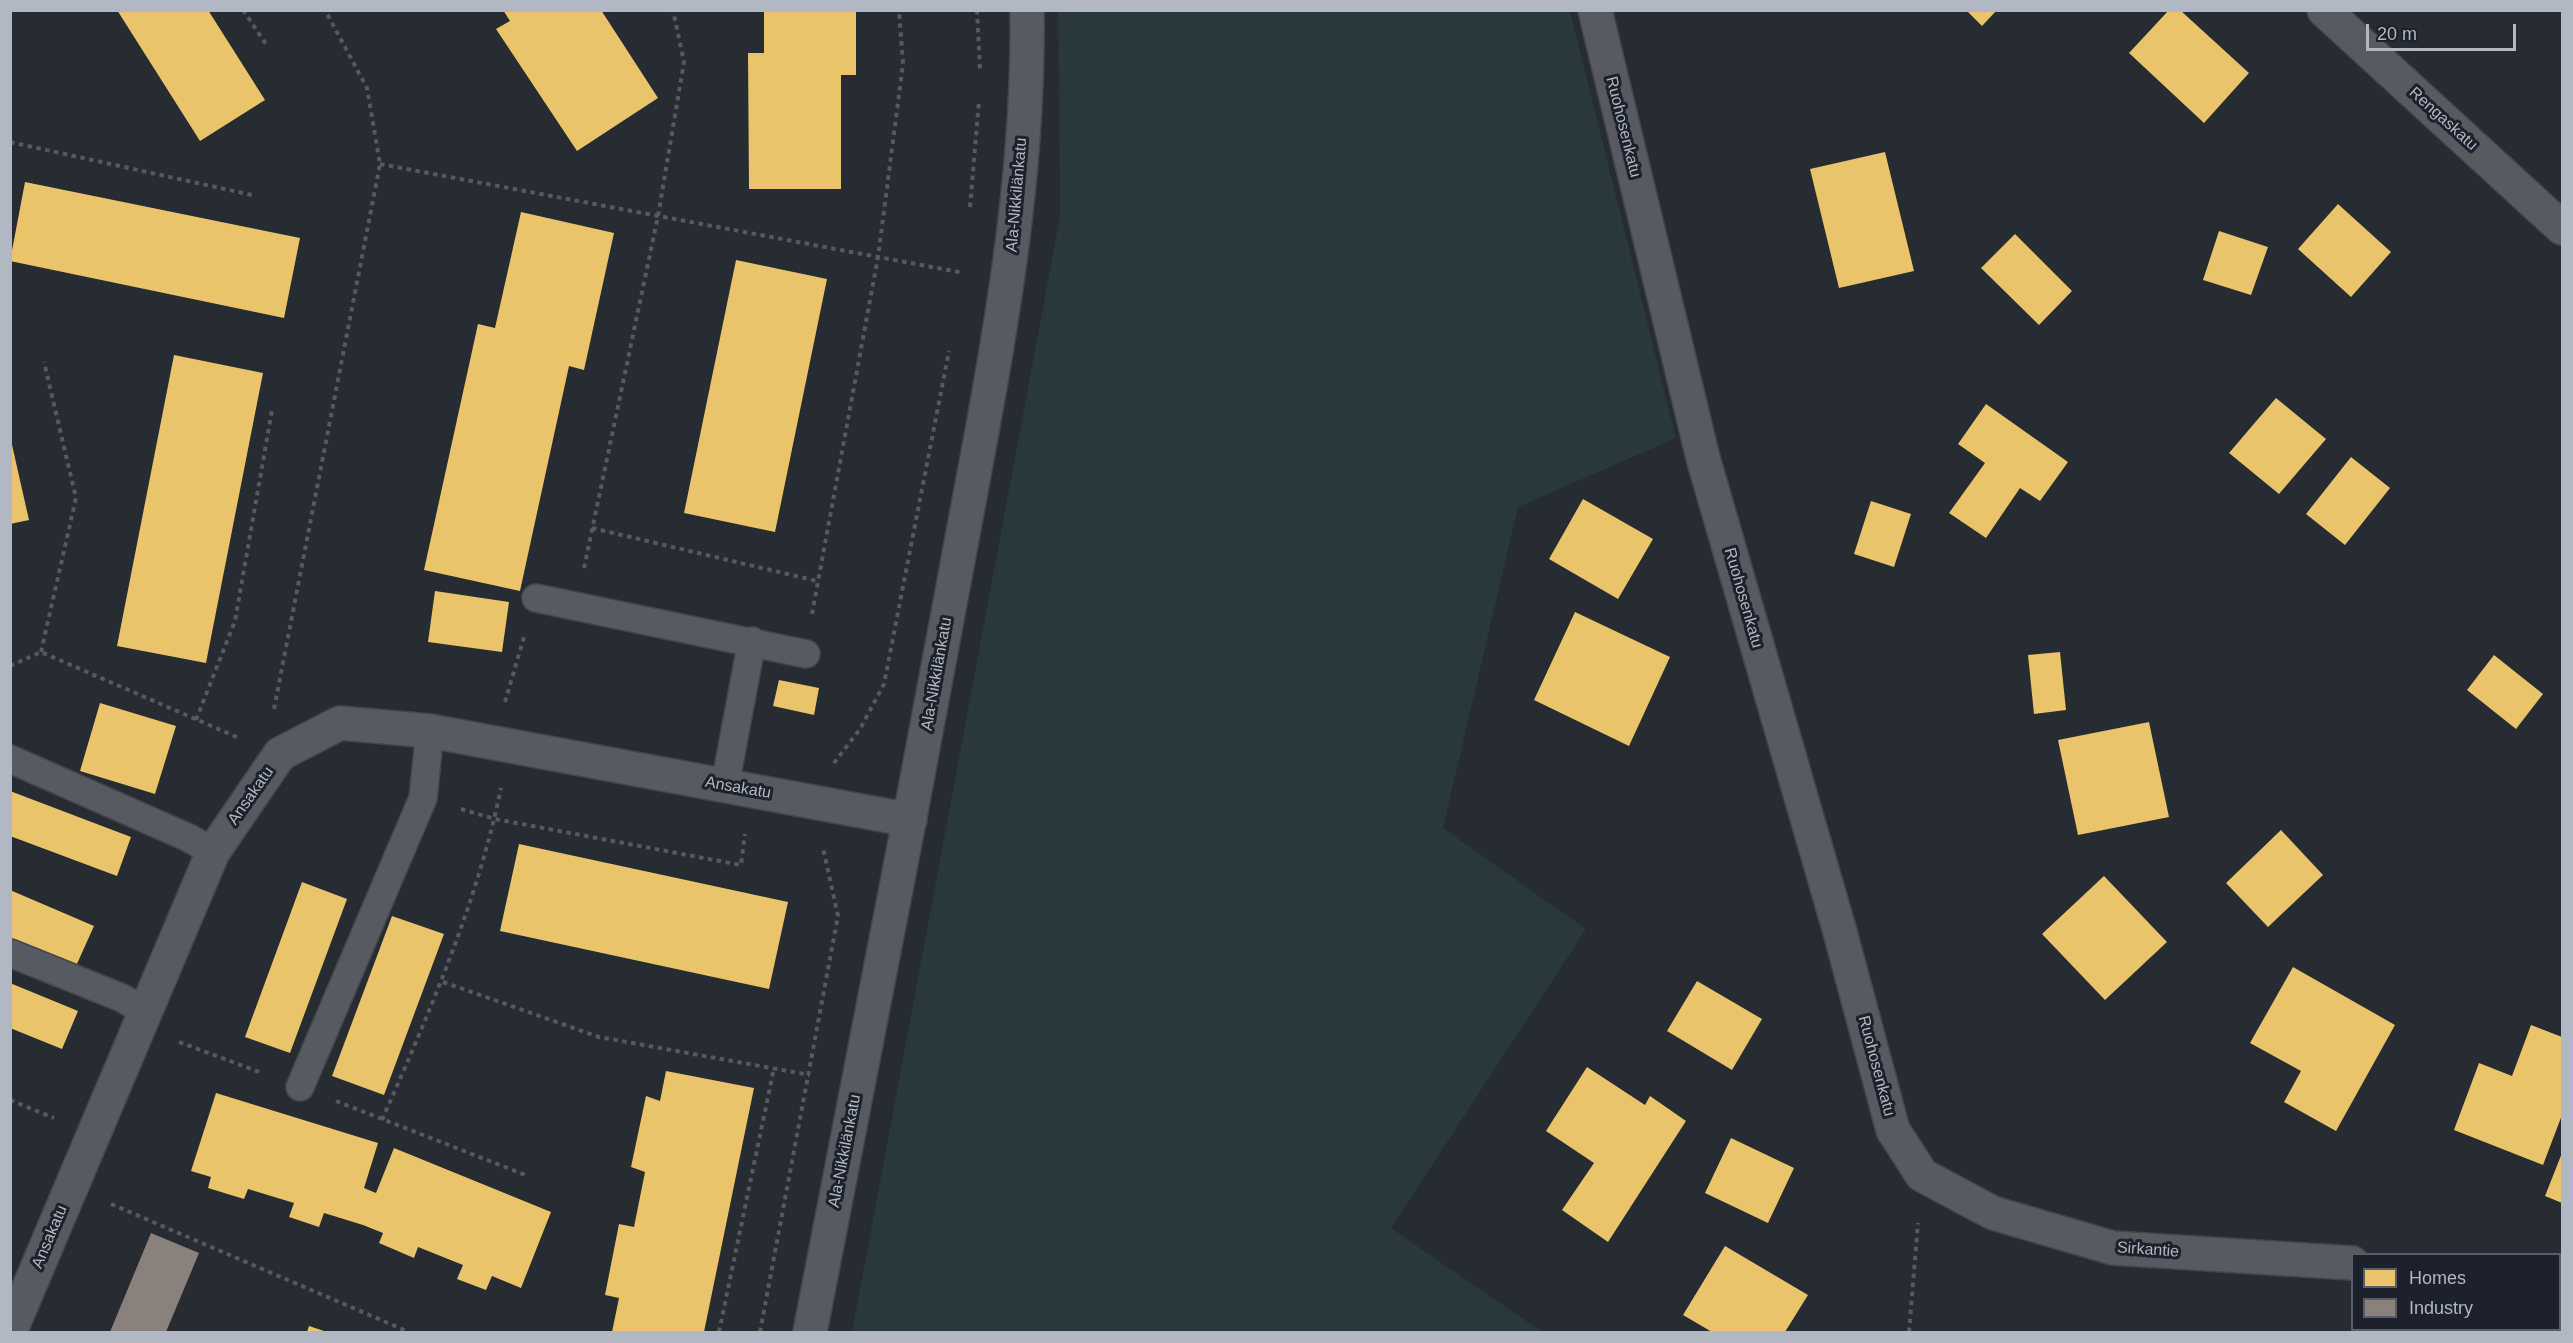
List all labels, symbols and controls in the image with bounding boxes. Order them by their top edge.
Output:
scale bar [2369,12,2519,50]
text: 20 m [2377,24,2417,44]
street label: Ruohosenkatu [1601,75,1645,179]
street label: Rengaskatu [2405,83,2481,155]
street label: Ala-Nikkilänkatu [1002,137,1032,253]
street label: Ruohosenkatu [1720,546,1766,650]
street label: Ala-Nikkilänkatu [918,616,956,732]
street label: Ansakatu [224,763,278,829]
street label: Ansakatu [703,773,773,803]
street label: Ruohosenkatu [1853,1014,1899,1118]
street label: Ala-Nikkilänkatu [825,1093,865,1209]
street label: Ansakatu [28,1203,72,1271]
street label: Sirkantie [2116,1238,2180,1262]
legend [2351,1253,2561,1331]
text: Homes [2409,1268,2466,1288]
text: Industry [2409,1298,2473,1318]

